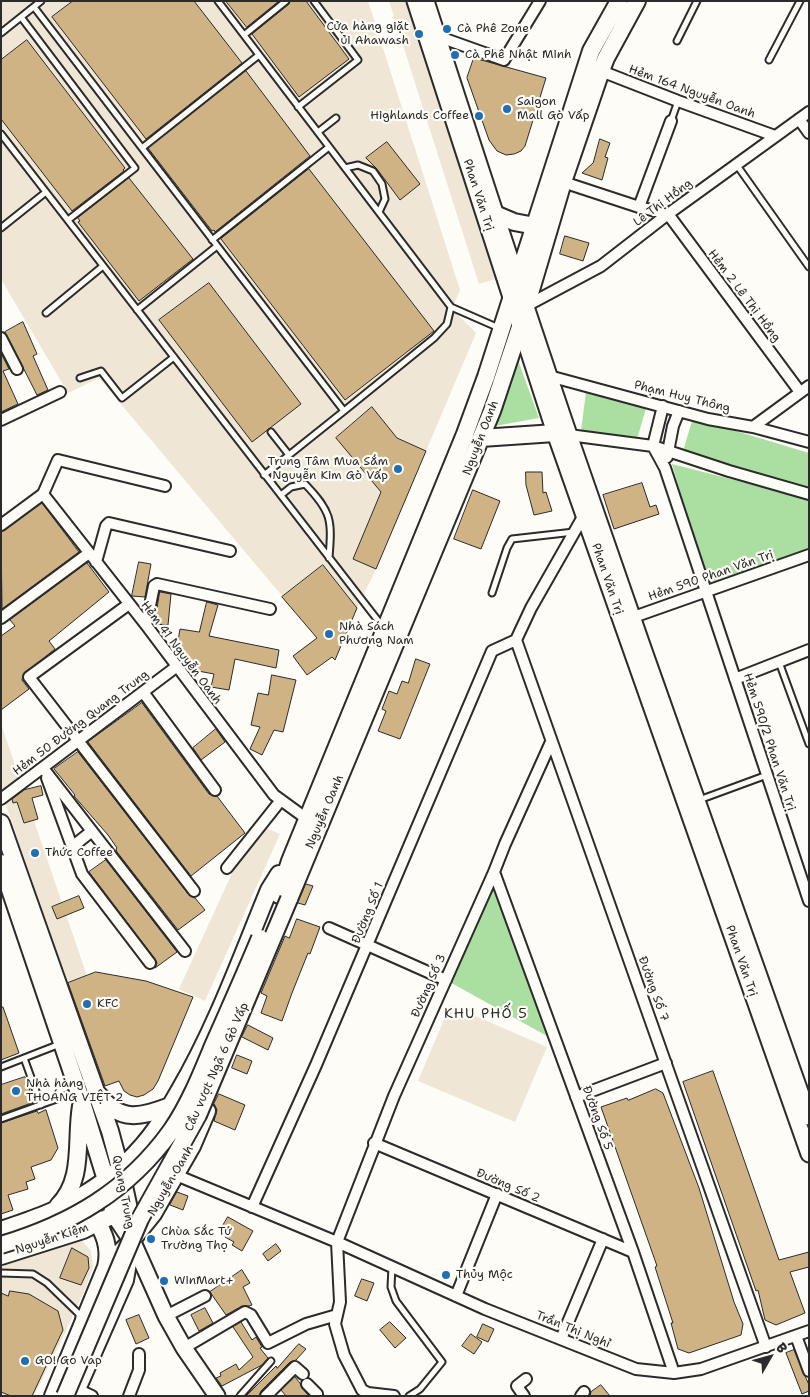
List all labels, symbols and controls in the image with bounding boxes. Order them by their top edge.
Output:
place label: Cửa hàng giặt ủi Ahawash [327,20,409,48]
place label: Cà Phê Zone [457,22,529,36]
marker: Cà Phê Zone [441,23,453,35]
marker: Cửa hàng giặt ủi Ahawash [413,28,425,40]
place label: Cà Phê Nhật Minh [465,48,572,62]
marker: Cà Phê Nhật Minh [449,49,461,61]
street label: Hẻm 164 Nguyễn Oanh [627,62,757,122]
place label: Saigon Mall Gò Vấp [517,95,589,123]
marker: Saigon Mall Gò Vấp [501,103,513,115]
place label: Highlands Coffee [370,109,469,123]
marker: Highlands Coffee [473,110,485,122]
street label: Phan Văn Trị [460,157,496,233]
street label: Lê Thị Hồng [631,176,695,230]
street label: Hẻm 2 Lê Thị Hồng [705,247,783,345]
street label: Phạm Huy Thông [632,378,732,416]
street label: Nguyễn Oanh [460,399,502,477]
place label: Trung Tâm Mua Sắm Nguyễn Kim Gò Vấp [268,455,388,483]
marker: Trung Tâm Mua Sắm Nguyễn Kim Gò Vấp [392,463,404,475]
street label: Phan Văn Trị [588,541,626,617]
street label: Hẻm 590 Phan Văn Trị [646,548,776,604]
street label: Hẻm 41 Nguyễn Oanh [137,598,225,708]
place label: Nhà Sách Phương Nam [339,620,414,648]
marker: Nhà Sách Phương Nam [323,628,335,640]
street label: Hẻm 50 Đường Quang Trung [10,667,152,779]
street label: Hẻm 590/2 Phan Văn Trị [740,671,798,813]
street label: Nguyễn Oanh [303,773,347,851]
place label: Thức Coffee [45,846,113,860]
marker: Thức Coffee [29,847,41,859]
street label: Đường Số 1 [349,880,387,946]
street label: Phan Văn Trị [722,923,760,999]
street label: Đường Số 3 [409,952,449,1020]
street label: Đường Số 7 [635,955,671,1023]
place label: KFC [97,997,118,1011]
marker: KFC [81,998,93,1010]
street label: Cầu vượt Ngã 6 Gò Vấp [182,1000,252,1134]
district label: KHU PHỐ 5 [443,1006,529,1022]
place label: Nhà hàng THOÁNG VIỆT 2 [26,1077,123,1105]
street label: Đường Số 5 [579,1084,615,1152]
marker: Nhà hàng THOÁNG VIỆT 2 [10,1085,22,1097]
street label: Nguyễn Oanh [145,1143,197,1219]
street label: Quang Trung [109,1154,137,1230]
street label: Đường Số 2 [474,1166,542,1206]
street label: Nguyễn Kiệm [14,1220,90,1258]
place label: Chùa Sắc Tứ Trường Thọ [161,1225,232,1253]
marker: Chùa Sắc Tứ Trường Thọ [145,1233,157,1245]
place label: Thủy Mộc [456,1268,513,1282]
marker: Thủy Mộc [440,1269,452,1281]
place label: WinMart+ [174,1274,234,1288]
marker: WinMart+ [158,1275,170,1287]
street label: Trần Thị Nghỉ [534,1309,612,1351]
north arrow [745,1332,795,1382]
text: B [772,1339,792,1357]
place label: GO! Go Vap [35,1354,102,1368]
marker: GO! Go Vap [19,1355,31,1367]

